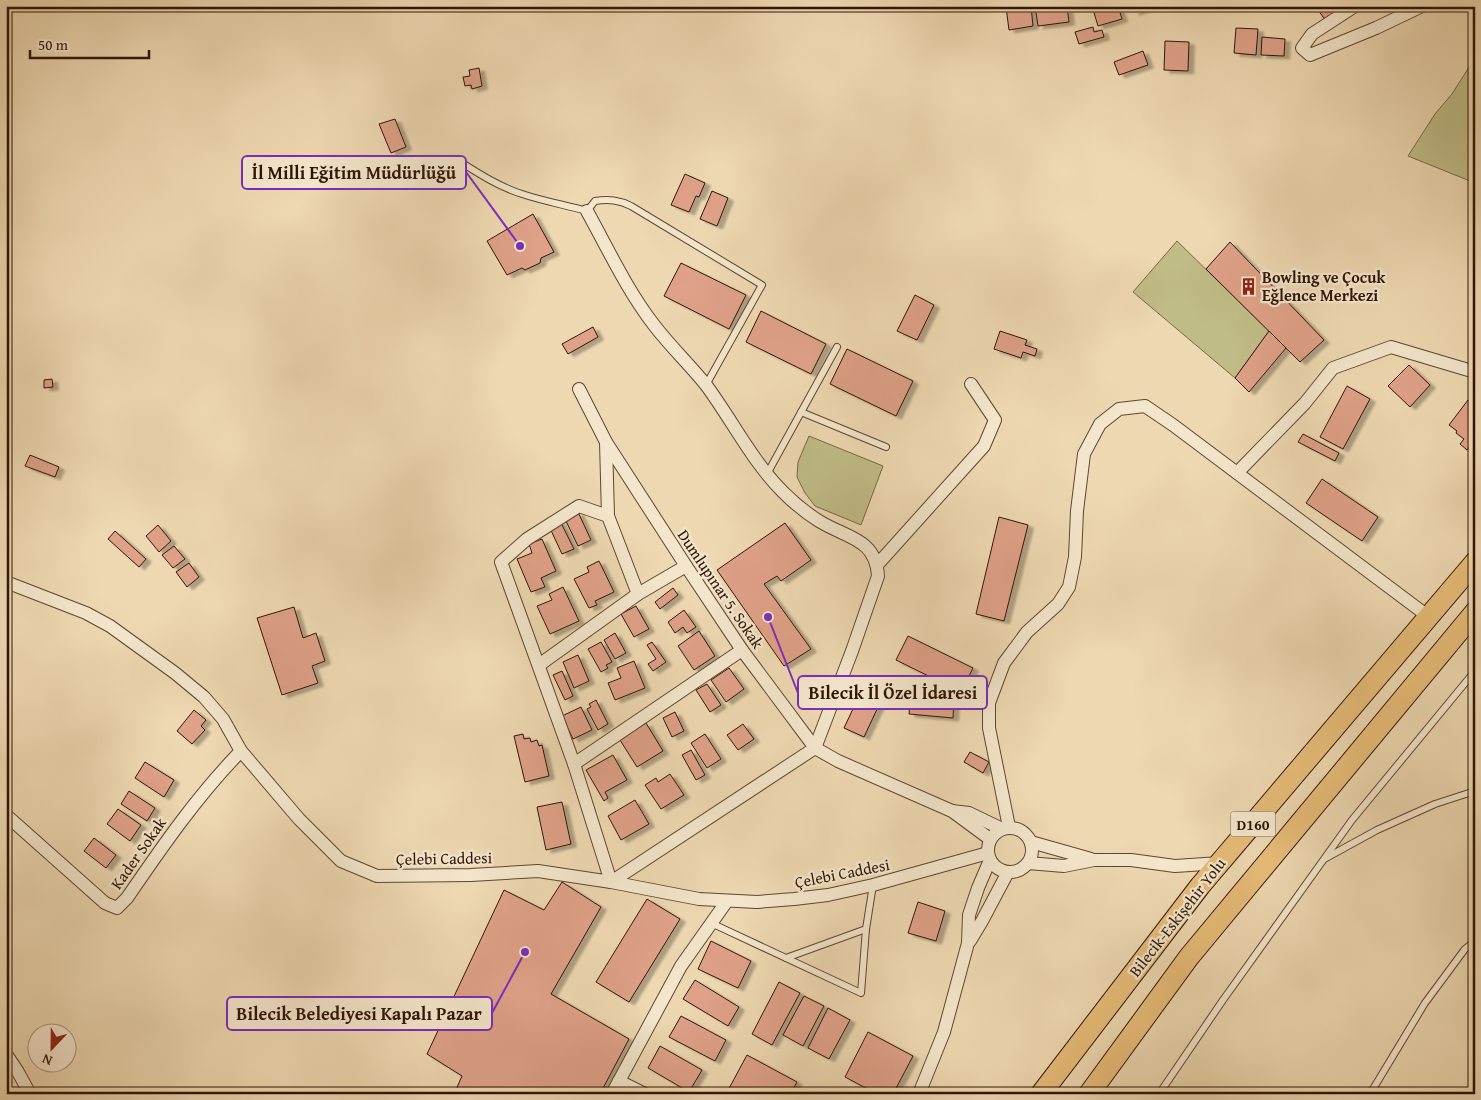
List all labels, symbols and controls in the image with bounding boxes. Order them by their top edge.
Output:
scale bar [30,28,149,60]
text: 50 m [38,34,69,55]
callout: İl Milli Eğitim Müdürlüğü [242,156,466,189]
text: İl Milli Eğitim Müdürlüğü [252,159,457,186]
place label: Bowling ve Çocuk Eğlence Merkezi [1262,265,1386,307]
building icon: Bowling ve Çocuk Eğlence Merkezi [1238,276,1258,296]
street label: Dumlupınar 5. Sokak [672,525,770,654]
callout: Bilecik İl Özel İdaresi [798,676,987,709]
text: Bilecik İl Özel İdaresi [809,679,978,706]
street label: Kader Sokak [104,811,172,894]
road number: D160 [1230,812,1276,836]
street label: Çelebi Caddesi [396,845,493,871]
street label: Çelebi Caddesi [793,852,892,894]
street label: Bilecik-Eskişehir Yolu [1123,852,1231,982]
callout: Bilecik Belediyesi Kapalı Pazar [227,997,492,1030]
text: Bilecik Belediyesi Kapalı Pazar [236,1000,482,1027]
north arrow [28,1022,78,1072]
text: N [38,1049,55,1071]

